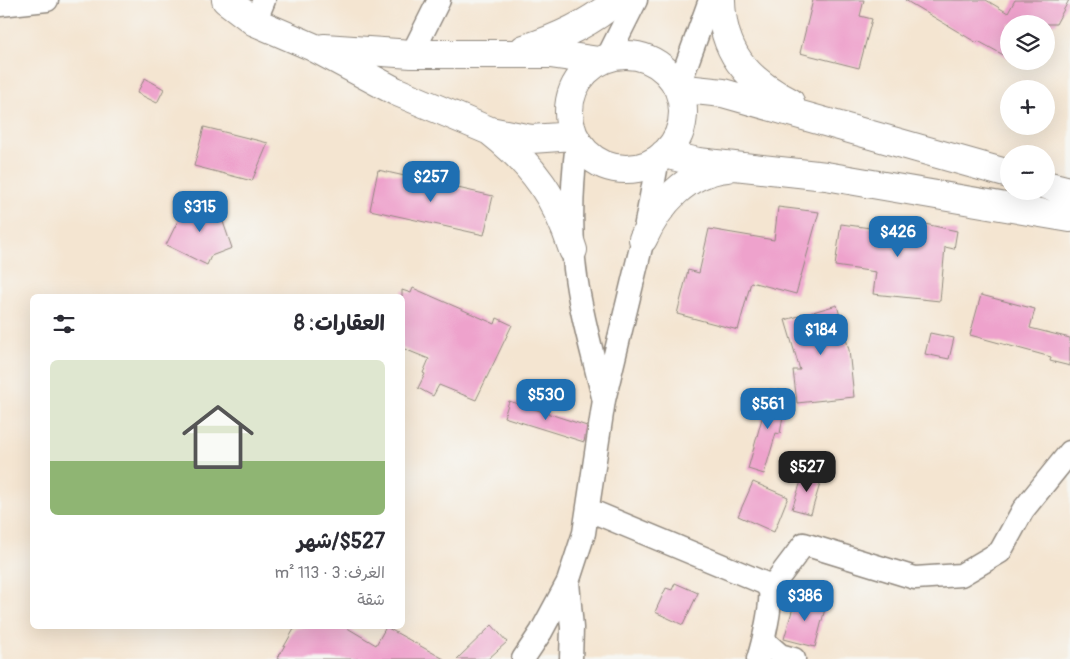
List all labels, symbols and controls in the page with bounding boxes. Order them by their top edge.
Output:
map controls [1000,15,1055,200]
button: layers [1000,15,1055,70]
button: + [1000,80,1055,135]
button: − [1000,145,1055,200]
pin: $257 [401,160,461,203]
text: $257 [414,167,448,187]
pin: $315 [170,190,230,233]
text: $315 [184,197,216,217]
pin: $426 [868,216,928,258]
text: $426 [880,222,916,242]
icon: filters [50,310,78,338]
text: العقارات: 8 [294,310,385,337]
pin: $184 [791,314,851,356]
text: $184 [805,320,837,340]
pin: $530 [516,378,576,421]
text: $530 [527,385,565,405]
pin: $561 [738,388,798,430]
icon: home [173,392,263,482]
text: $561 [752,394,784,414]
pin: $527 [777,450,837,493]
text: $527 [790,457,824,477]
text: $527/شهر [297,528,385,555]
text: الغرف: 3 · 113 m² [275,563,385,583]
pin: $386 [775,580,835,622]
text: $386 [788,586,822,606]
text: شقة [357,590,385,610]

